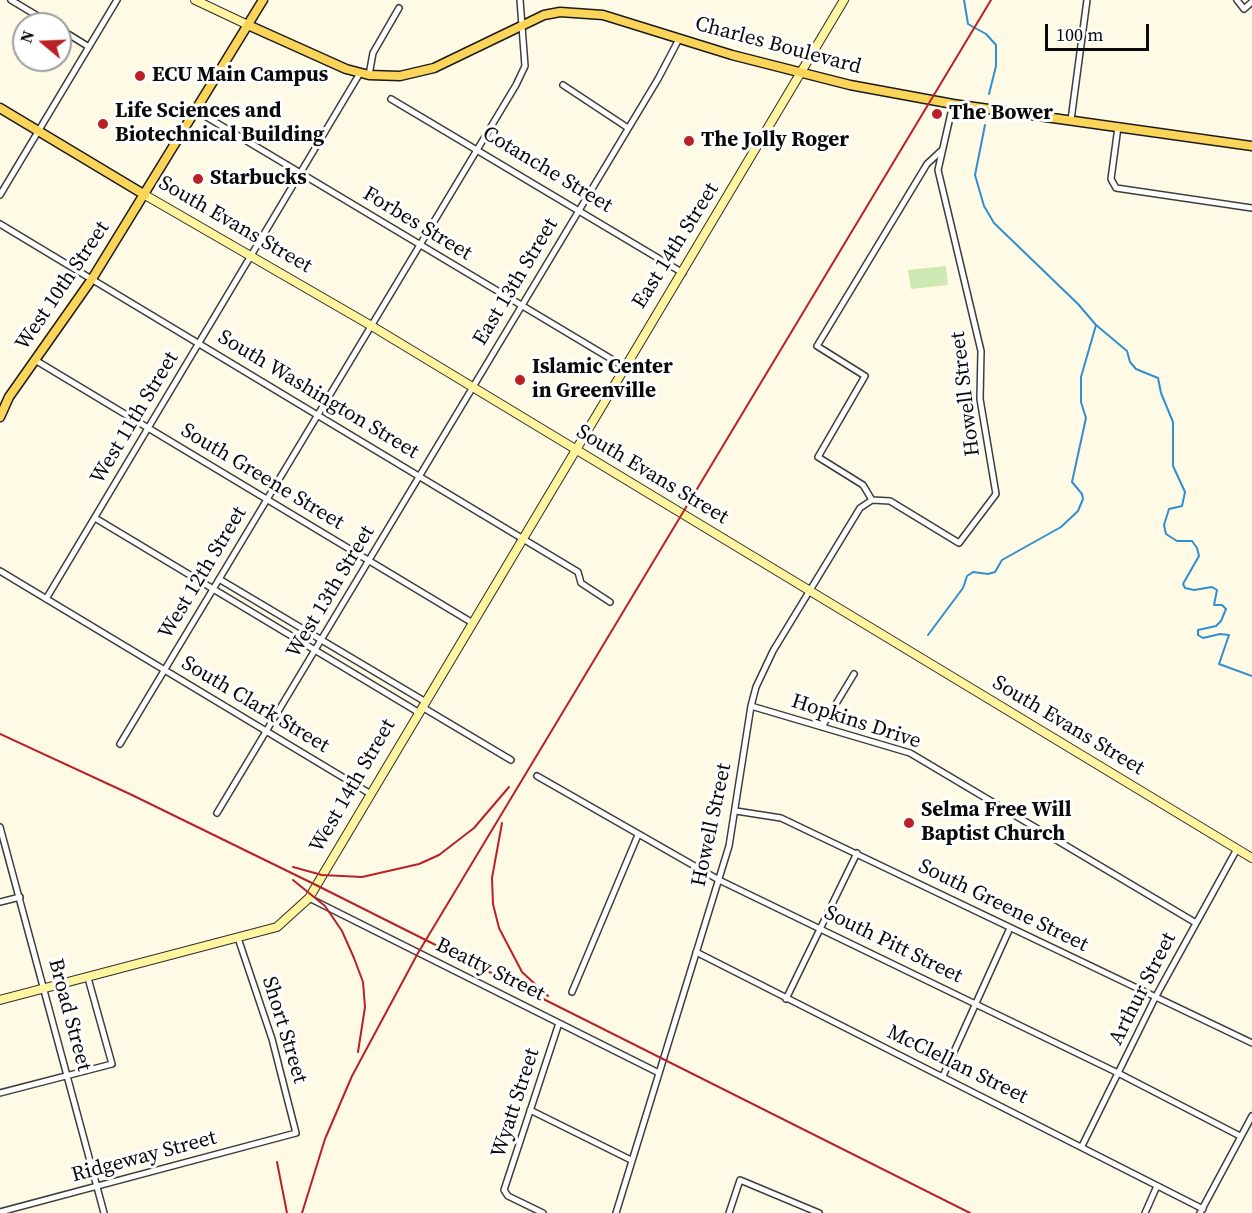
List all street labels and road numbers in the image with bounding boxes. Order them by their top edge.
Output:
street label: Charles Boulevard [692,12,864,80]
street label: Cotanche Street [477,121,617,219]
street label: South Evans Street [154,171,316,279]
street label: East 14th Street [627,178,725,314]
street label: Forbes Street [358,182,476,266]
street label: East 13th Street [468,214,564,350]
street label: West 10th Street [11,217,115,355]
street label: South Washington Street [213,325,423,465]
street label: Howell Street [946,330,986,458]
street label: West 11th Street [86,347,184,489]
street label: South Greene Street [176,418,348,536]
street label: South Evans Street [571,420,733,530]
street label: West 12th Street [154,502,252,644]
street label: West 13th Street [282,521,380,663]
street label: South Clark Street [177,651,333,759]
street label: South Evans Street [987,671,1149,781]
street label: Hopkins Drive [788,689,924,755]
street label: West 14th Street [305,715,401,857]
street label: Howell Street [687,761,737,889]
street label: South Greene Street [914,854,1092,958]
street label: South Pitt Street [820,901,966,989]
street label: Arthur Street [1104,929,1182,1049]
street label: Beatty Street [431,933,549,1007]
street label: Broad Street [42,956,96,1074]
street label: Short Street [256,974,312,1086]
street label: McClellan Street [882,1020,1032,1110]
street label: Wyatt Street [486,1045,546,1161]
street label: Ridgeway Street [69,1126,219,1188]

